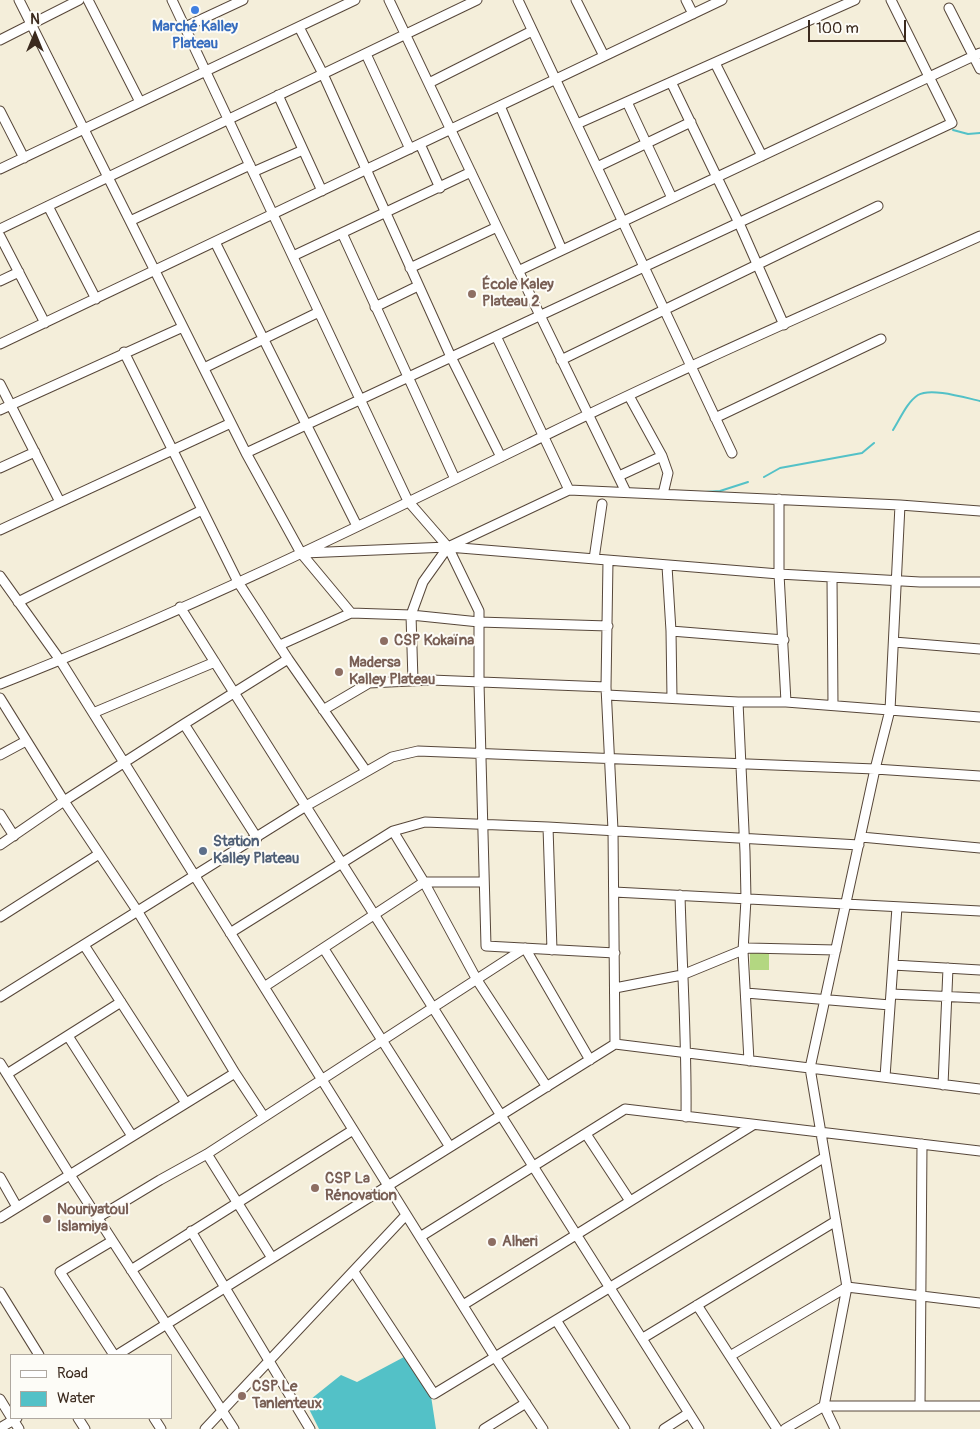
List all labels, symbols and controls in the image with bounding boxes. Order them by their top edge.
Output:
marker: Marché Kalley Plateau [189,4,201,16]
north arrow [10,10,60,60]
scale bar [810,10,908,42]
text: N [30,11,40,28]
place label: Marché Kalley Plateau [152,18,238,53]
text: 100 m [816,19,859,38]
place label: École Kaley Plateau 2 [482,276,554,311]
marker: École Kaley Plateau 2 [466,288,478,300]
place label: CSP Kokaïna [394,632,474,650]
marker: CSP Kokaïna [378,635,390,647]
place label: Madersa Kalley Plateau [349,654,435,689]
marker: Madersa Kalley Plateau [333,666,345,678]
place label: Station Kalley Plateau [213,833,299,868]
marker: Station Kalley Plateau [197,845,209,857]
place label: CSP La Rénovation [325,1170,397,1205]
marker: CSP La Rénovation [309,1182,321,1194]
place label: Nouriyatoul Islamiya [57,1201,129,1236]
marker: Nouriyatoul Islamiya [41,1213,53,1225]
place label: Alheri [502,1233,538,1251]
marker: Alheri [486,1236,498,1248]
legend [10,1354,172,1419]
text: Road [57,1364,88,1383]
place label: CSP Le Tanlenteux [252,1378,322,1413]
text: Water [57,1389,95,1408]
marker: CSP Le Tanlenteux [236,1390,248,1402]

